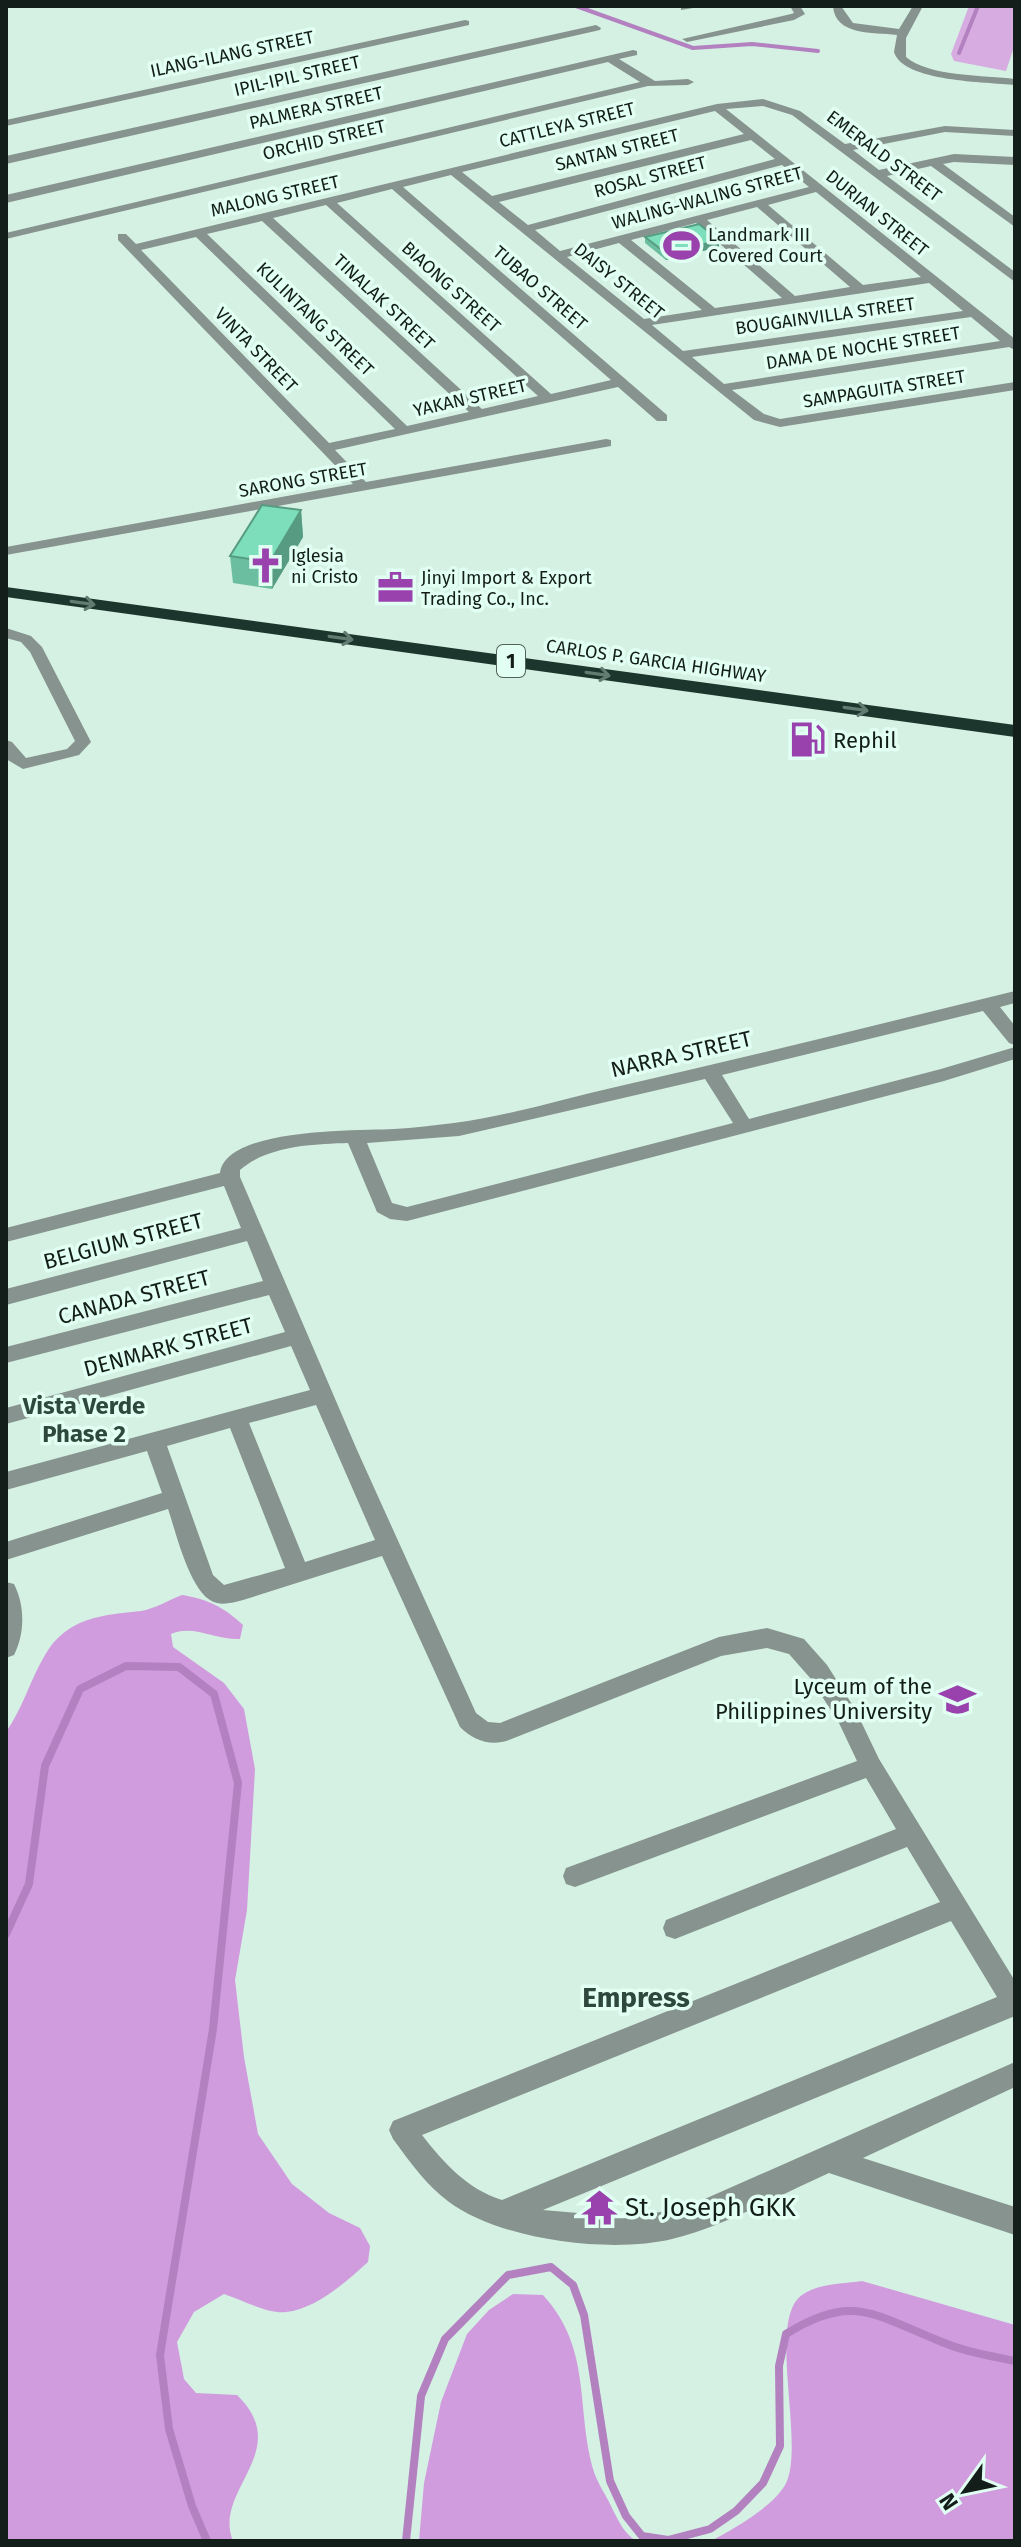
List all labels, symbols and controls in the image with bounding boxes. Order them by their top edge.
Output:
street label: ILANG-ILANG STREET [148,26,316,82]
street label: IPIL-IPIL STREET [232,51,363,101]
street label: PALMERA STREET [247,82,386,134]
street label: CATTLEYA STREET [497,97,638,152]
street label: EMERALD STREET [822,106,946,207]
street label: ORCHID STREET [260,115,388,165]
street label: SANTAN STREET [553,124,682,176]
street label: ROSAL STREET [592,151,709,203]
street label: WALING-WALING STREET [609,162,805,234]
street label: DURIAN STREET [821,165,933,261]
street label: MALONG STREET [208,170,342,222]
place label: Landmark III Covered Court [708,224,823,267]
sports icon: Landmark III Covered Court [663,226,701,264]
street label: BIAONG STREET [397,237,505,338]
street label: DAISY STREET [570,238,669,324]
street label: TUBAO STREET [488,241,592,335]
street label: TINALAK STREET [329,250,440,355]
street label: KULINTANG STREET [252,258,379,381]
street label: BOUGAINVILLA STREET [734,292,917,339]
street label: VINTA STREET [210,303,302,397]
street label: DAMA DE NOCHE STREET [764,322,962,374]
street label: SAMPAGUITA STREET [801,365,967,413]
street label: YAKAN STREET [411,374,529,422]
street label: SARONG STREET [237,458,370,502]
place label: Iglesia ni Cristo [291,545,358,588]
church icon: Iglesia ni Cristo [246,547,284,585]
place label: Jinyi Import & Export Trading Co., Inc. [421,567,592,610]
office icon: Jinyi Import & Export Trading Co., Inc. [376,569,414,607]
one-way arrow [70,596,95,611]
one-way arrow [328,631,353,646]
street label: CARLOS P. GARCIA HIGHWAY [545,635,768,687]
road number: 1 [497,645,525,677]
one-way arrow [585,666,611,681]
one-way arrow [843,702,868,717]
fuel station icon: Rephil [788,721,826,759]
place label: Rephil [833,727,897,754]
street label: NARRA STREET [608,1025,755,1083]
street label: BELGIUM STREET [40,1207,206,1275]
street label: CANADA STREET [55,1264,213,1330]
street label: DENMARK STREET [81,1311,256,1383]
district label: Vista Verde Phase 2 [22,1392,145,1448]
place label: Lyceum of the Philippines University [715,1673,932,1725]
school or university icon: Lyceum of the Philippines University [939,1680,977,1718]
district label: Empress [582,1981,690,2014]
temple icon: St. Joseph GKK [580,2188,618,2226]
place label: St. Joseph GKK [625,2192,797,2223]
north arrow [925,2451,1005,2531]
text: N [933,2488,964,2515]

